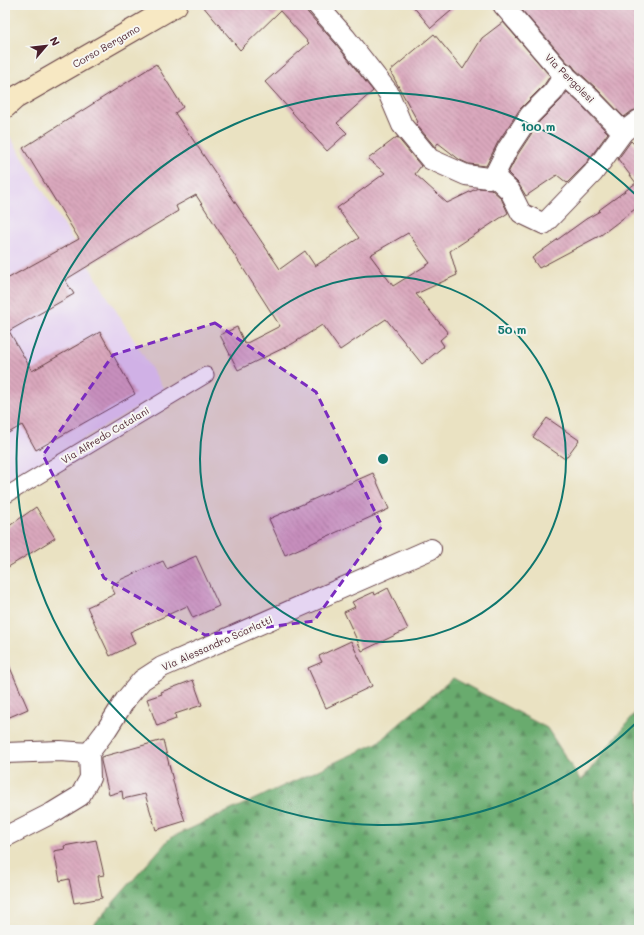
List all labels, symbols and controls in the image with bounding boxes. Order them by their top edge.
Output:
street label: Corso Bergamo [70,21,142,71]
north arrow [26,26,66,66]
text: N [47,34,64,48]
street label: Via Pergolesi [542,50,598,106]
text: 100 m [521,118,555,134]
text: 50 m [498,321,526,337]
street label: Via Alfredo Catalani [58,403,152,467]
centre of rings [376,452,390,466]
street label: Via Alessandro Scarlatti [159,612,275,674]

